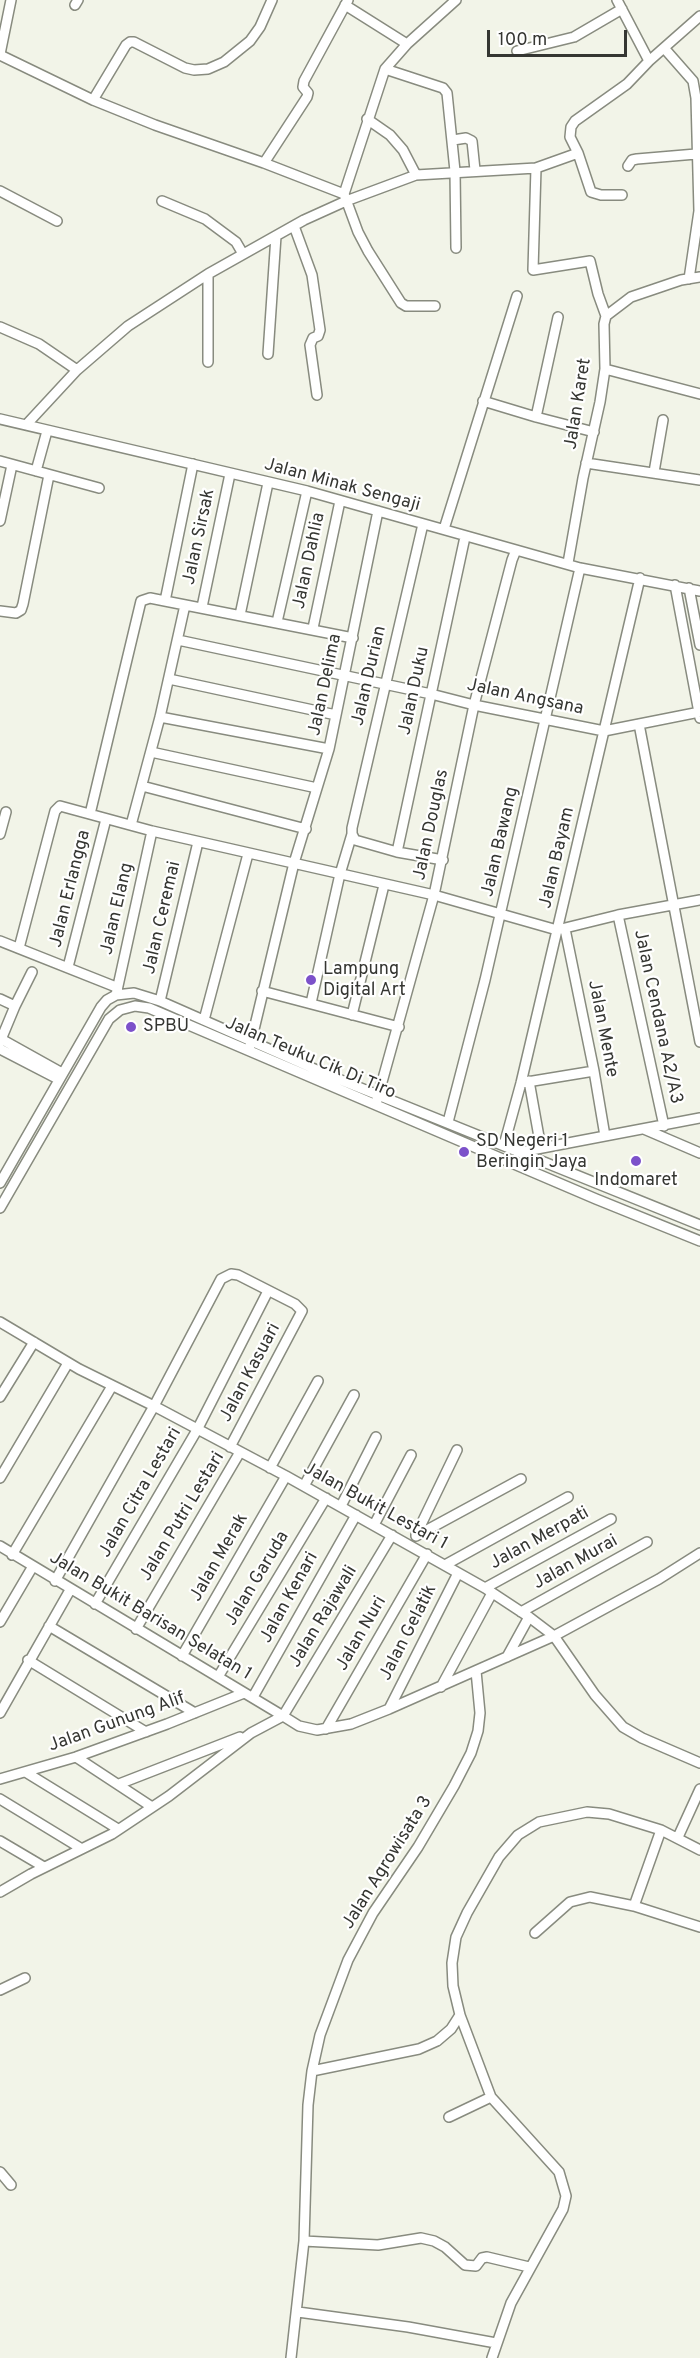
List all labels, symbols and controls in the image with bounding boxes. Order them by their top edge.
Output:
scale bar [490,18,630,56]
text: 100 m [498,29,547,52]
street label: Jalan Karet [561,357,597,451]
street label: Jalan Minak Sengaji [262,455,422,517]
street label: Jalan Sirsak [179,487,221,587]
street label: Jalan Dahlia [289,511,331,611]
street label: Jalan Durian [348,624,392,728]
street label: Jalan Delima [305,632,347,738]
street label: Jalan Duku [395,645,435,737]
street label: Jalan Angsana [465,675,585,721]
street label: Jalan Douglas [410,767,454,883]
street label: Jalan Bawang [478,785,524,899]
street label: Jalan Bayam [536,805,580,911]
street label: Jalan Erlangga [46,828,96,950]
street label: Jalan Ceremai [139,859,187,977]
street label: Jalan Elang [97,861,139,957]
street label: Jalan Cendana A2/A3 [628,928,686,1106]
place label: Lampung Digital Art [323,959,406,1002]
marker: Lampung Digital Art [304,973,318,987]
street label: Jalan Mente [582,979,622,1079]
street label: Jalan Teuku Cik Di Tiro [221,1013,399,1105]
place label: SPBU [143,1016,189,1038]
marker: SPBU [124,1020,138,1034]
place label: SD Negeri 1 Beringin Jaya [476,1131,587,1174]
marker: SD Negeri 1 Beringin Jaya [457,1145,471,1159]
marker: Indomaret [629,1154,643,1168]
place label: Indomaret [594,1170,678,1192]
street label: Jalan Kasuari [216,1320,286,1426]
street label: Jalan Citra Lestari [95,1424,187,1562]
street label: Jalan Putri Lestari [136,1449,230,1585]
street label: Jalan Bukit Lestari 1 [299,1458,451,1556]
street label: Jalan Merpati [487,1503,593,1575]
street label: Jalan Merak [186,1510,254,1606]
street label: Jalan Garuda [221,1528,295,1630]
street label: Jalan Murai [530,1531,622,1595]
street label: Jalan Bukit Barisan Selatan 1 [45,1548,255,1686]
street label: Jalan Kenari [256,1549,324,1647]
street label: Jalan Rajawali [285,1562,363,1672]
street label: Jalan Gelatik [376,1581,442,1685]
street label: Jalan Nuri [332,1593,392,1675]
street label: Jalan Gunung Alif [46,1688,188,1758]
street label: Jalan Agrowisata 3 [338,1792,438,1934]

